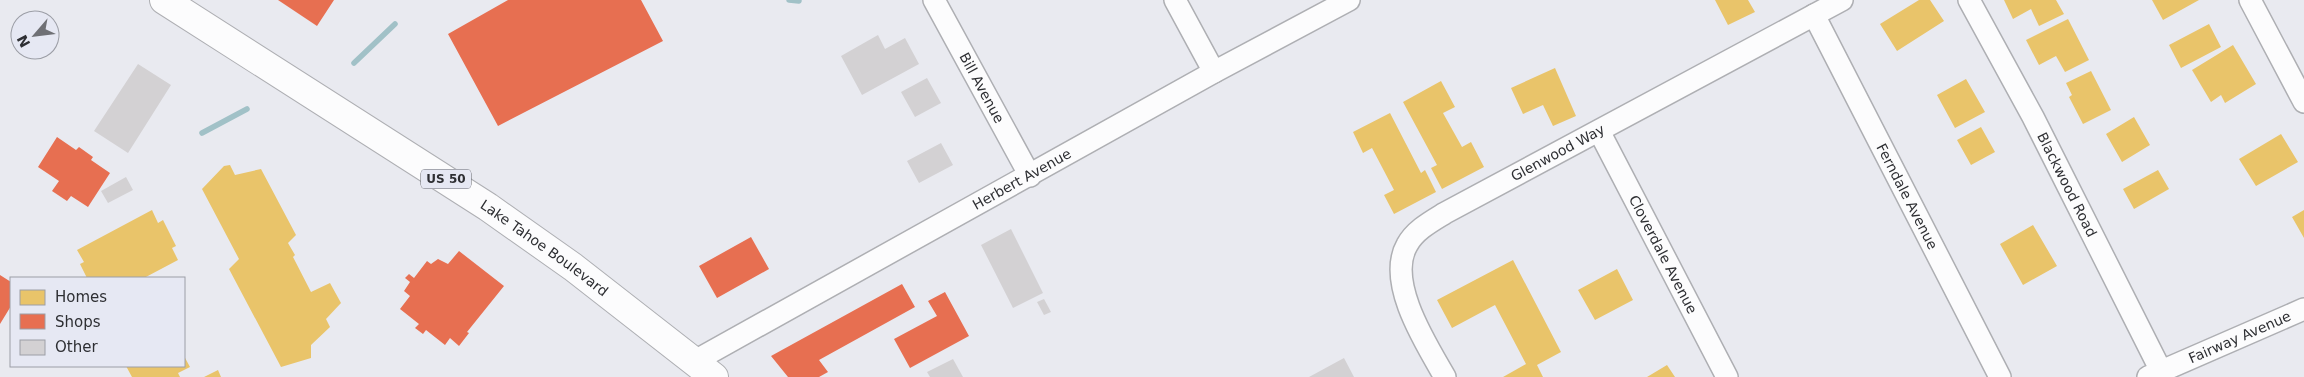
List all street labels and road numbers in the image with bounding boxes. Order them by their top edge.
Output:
street label: Bill Avenue [956,50,1008,126]
street label: Glenwood Way [1508,121,1607,184]
street label: Blackwood Road [2034,130,2100,240]
street label: Ferndale Avenue [1873,141,1941,252]
street label: Herbert Avenue [970,145,1074,213]
road number: US 50 [421,170,471,188]
street label: Cloverdale Avenue [1626,192,1701,316]
street label: Lake Tahoe Boulevard [478,196,611,299]
street label: Fairway Avenue [2186,308,2293,366]

